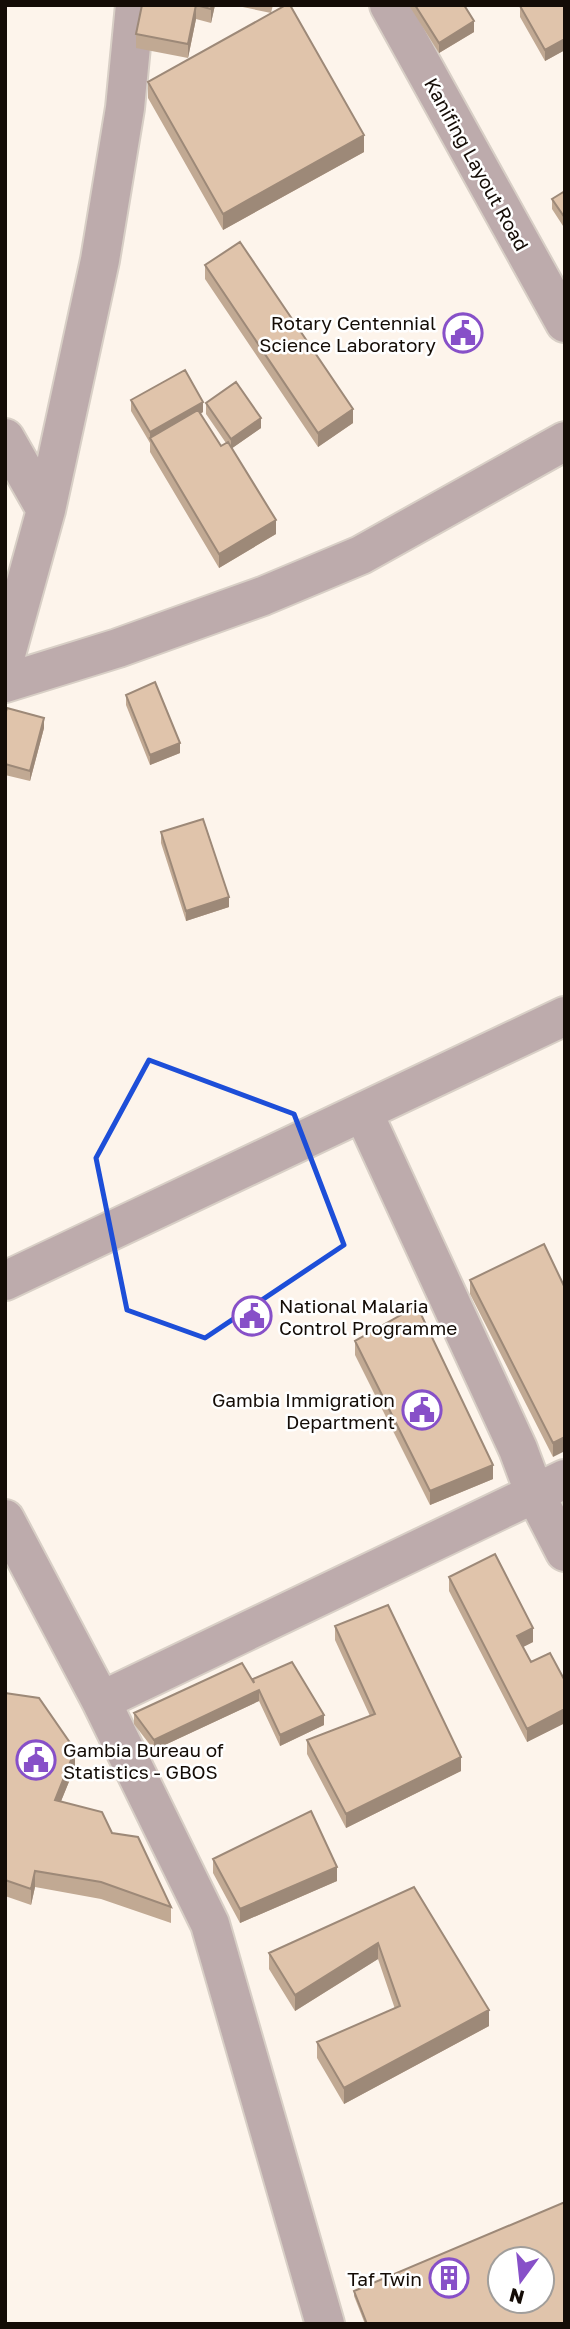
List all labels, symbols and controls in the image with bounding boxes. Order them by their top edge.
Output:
street label: Kanifing Layout Road [420,74,534,254]
place label: Rotary Centennial Science Laboratory [259,311,436,356]
public building icon: Rotary Centennial Science Laboratory [442,312,484,354]
place label: National Malaria Control Programme [279,1294,457,1339]
public building icon: National Malaria Control Programme [231,1295,273,1337]
place label: Gambia Immigration Department [212,1388,395,1433]
public building icon: Gambia Immigration Department [401,1389,443,1431]
place label: Gambia Bureau of Statistics - GBOS [63,1738,224,1783]
public building icon: Gambia Bureau of Statistics - GBOS [15,1739,57,1781]
north arrow [486,2245,556,2315]
building icon: Taf Twin [428,2257,470,2299]
place label: Taf Twin [347,2267,422,2290]
text: N [507,2284,526,2310]

